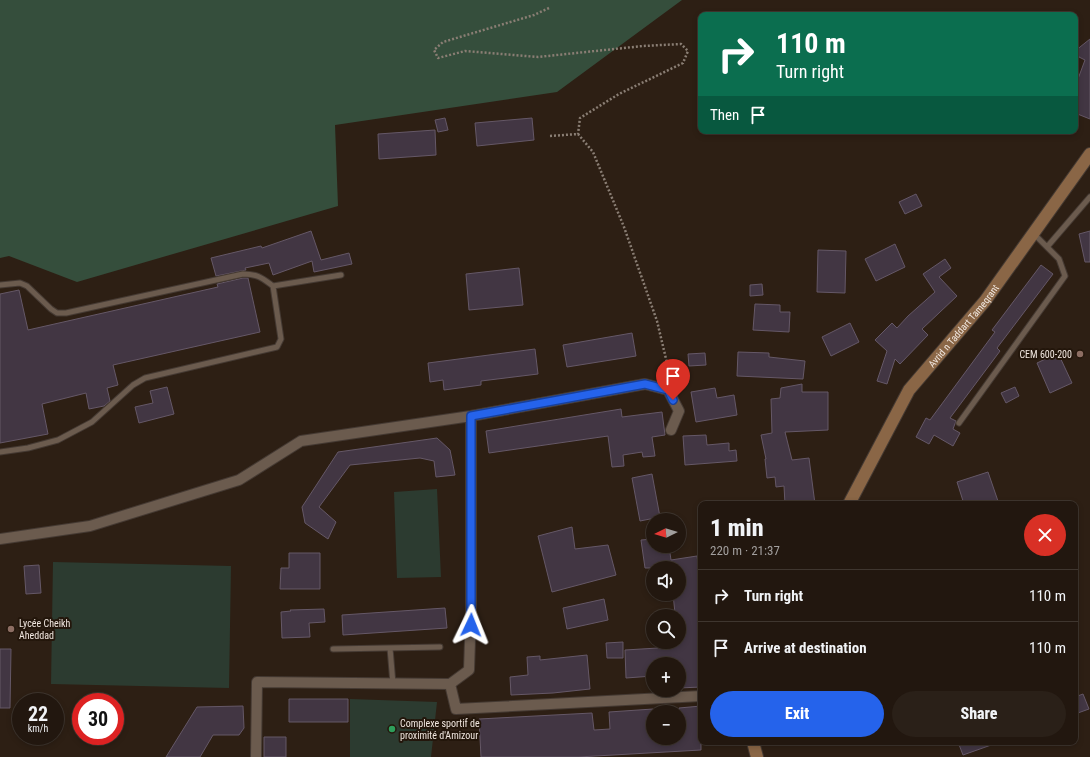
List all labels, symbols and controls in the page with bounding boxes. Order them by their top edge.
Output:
text: 110 m [776,27,846,60]
icon: right [710,28,762,80]
text: Turn right [776,61,844,82]
icon: arrive [747,104,769,126]
text: Then [710,106,739,124]
street label: Avrid n Taddart Tameqrant [926,282,1001,369]
place label: CEM 600-200 [1019,349,1072,360]
marker: CEM 600-200 [1075,349,1085,359]
pin [656,359,690,400]
icon: arrive [662,365,684,387]
north arrow [646,513,686,553]
map controls [646,513,686,745]
text: 1 min [710,514,764,542]
button: close [1024,514,1066,556]
text: 220 m · 21:37 [710,543,780,558]
button: sound [646,561,686,601]
icon: right [710,585,732,607]
text: Turn right [744,587,803,605]
text: 110 m [1029,587,1066,605]
position arrow [450,604,492,646]
button: search [646,609,686,649]
place label: Lycée Cheikh Aheddad [19,618,70,641]
marker: Lycée Cheikh Aheddad [6,624,16,634]
icon: arrive [710,637,732,659]
text: Arrive at destination [744,639,867,657]
text: 110 m [1029,639,1066,657]
button: + [646,657,686,697]
button: Exit [710,691,884,737]
button: Share [892,691,1066,737]
speed limit sign: 30 [72,693,124,745]
text: 22 [28,702,48,726]
button: − [646,705,686,745]
place label: Complexe sportif de proximité d'Amizour [400,718,480,741]
text: km/h [28,723,48,734]
marker: Complexe sportif de proximité d'Amizour [387,724,397,734]

